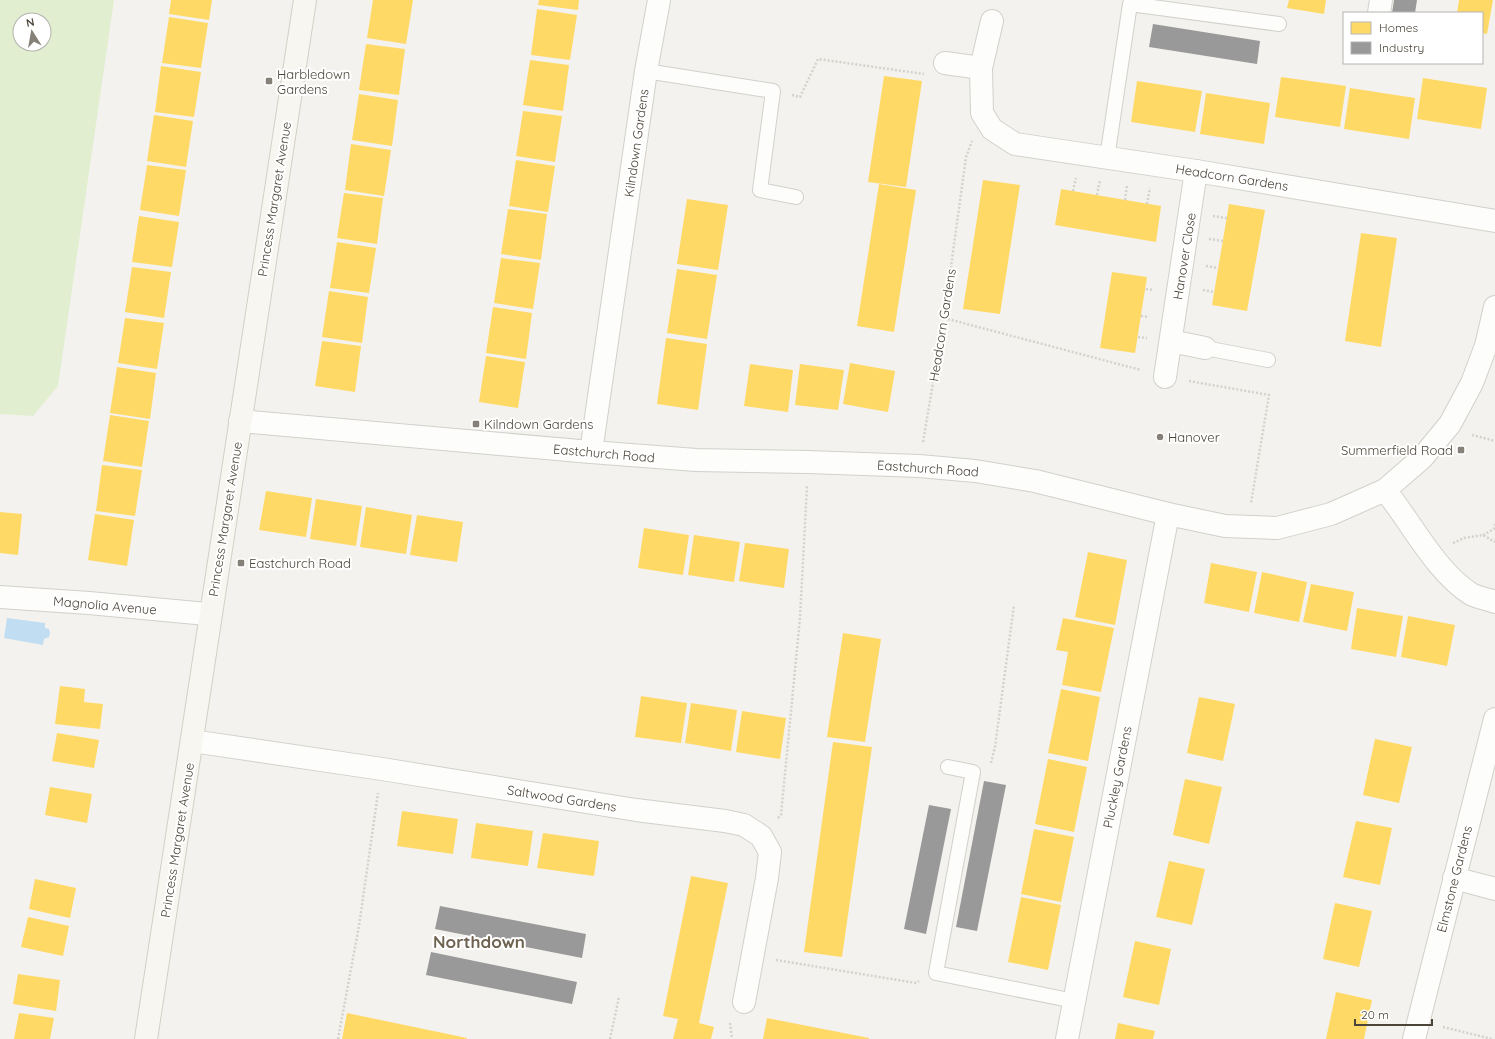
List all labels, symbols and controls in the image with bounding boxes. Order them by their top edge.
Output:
north arrow [12,12,52,52]
legend [1343,12,1483,64]
text: N [25,15,35,30]
text: Homes [1379,20,1419,35]
text: Industry [1379,40,1424,55]
place label: Harbledown Gardens [277,66,350,97]
marker: Harbledown Gardens [264,76,274,86]
street label: Kilndown Gardens [620,88,652,198]
street label: Princess Margaret Avenue [254,120,294,278]
street label: Headcorn Gardens [1175,160,1289,194]
street label: Hanover Close [1169,211,1199,301]
street label: Headcorn Gardens [925,268,959,382]
place label: Kilndown Gardens [484,416,593,432]
marker: Kilndown Gardens [471,419,481,429]
place label: Hanover [1168,429,1220,445]
marker: Hanover [1155,432,1165,442]
street label: Princess Margaret Avenue [205,440,245,598]
street label: Eastchurch Road [553,441,655,465]
place label: Summerfield Road [1341,442,1453,458]
marker: Summerfield Road [1456,445,1466,455]
street label: Eastchurch Road [877,456,979,480]
place label: Eastchurch Road [249,555,351,571]
marker: Eastchurch Road [236,558,246,568]
street label: Magnolia Avenue [53,593,157,617]
street label: Pluckley Gardens [1099,725,1135,829]
street label: Princess Margaret Avenue [157,761,197,919]
street label: Saltwood Gardens [506,781,618,815]
street label: Elmstone Gardens [1433,824,1475,934]
district label: Northdown [433,931,525,952]
scale bar [1355,1001,1432,1027]
text: 20 m [1361,1007,1389,1022]

